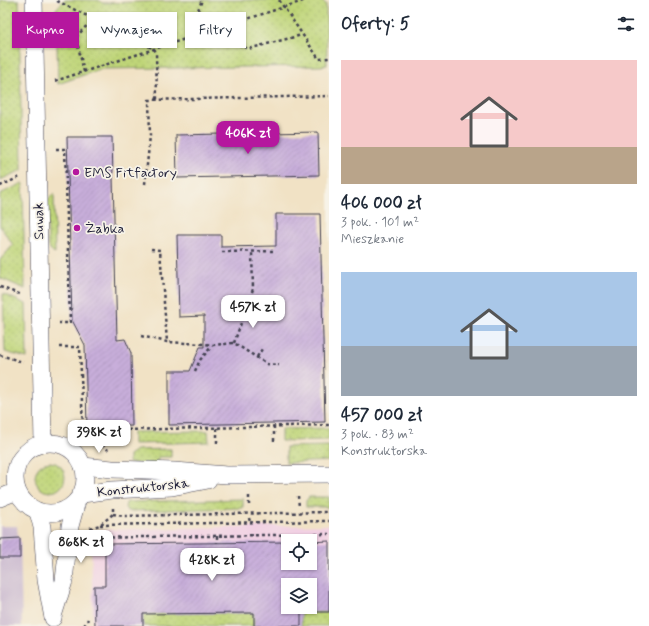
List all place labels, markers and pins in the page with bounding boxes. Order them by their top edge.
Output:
pin: 406K zł [211,121,285,155]
place label: EMS Fitfactory [84,164,177,182]
marker: EMS Fitfactory [71,167,81,177]
place label: Żabka [85,220,125,238]
marker: Żabka [72,223,82,233]
pin: 457K zł [216,295,290,329]
pin: 398K zł [62,420,136,454]
pin: 868K zł [44,530,118,564]
pin: 428K zł [175,548,249,582]

